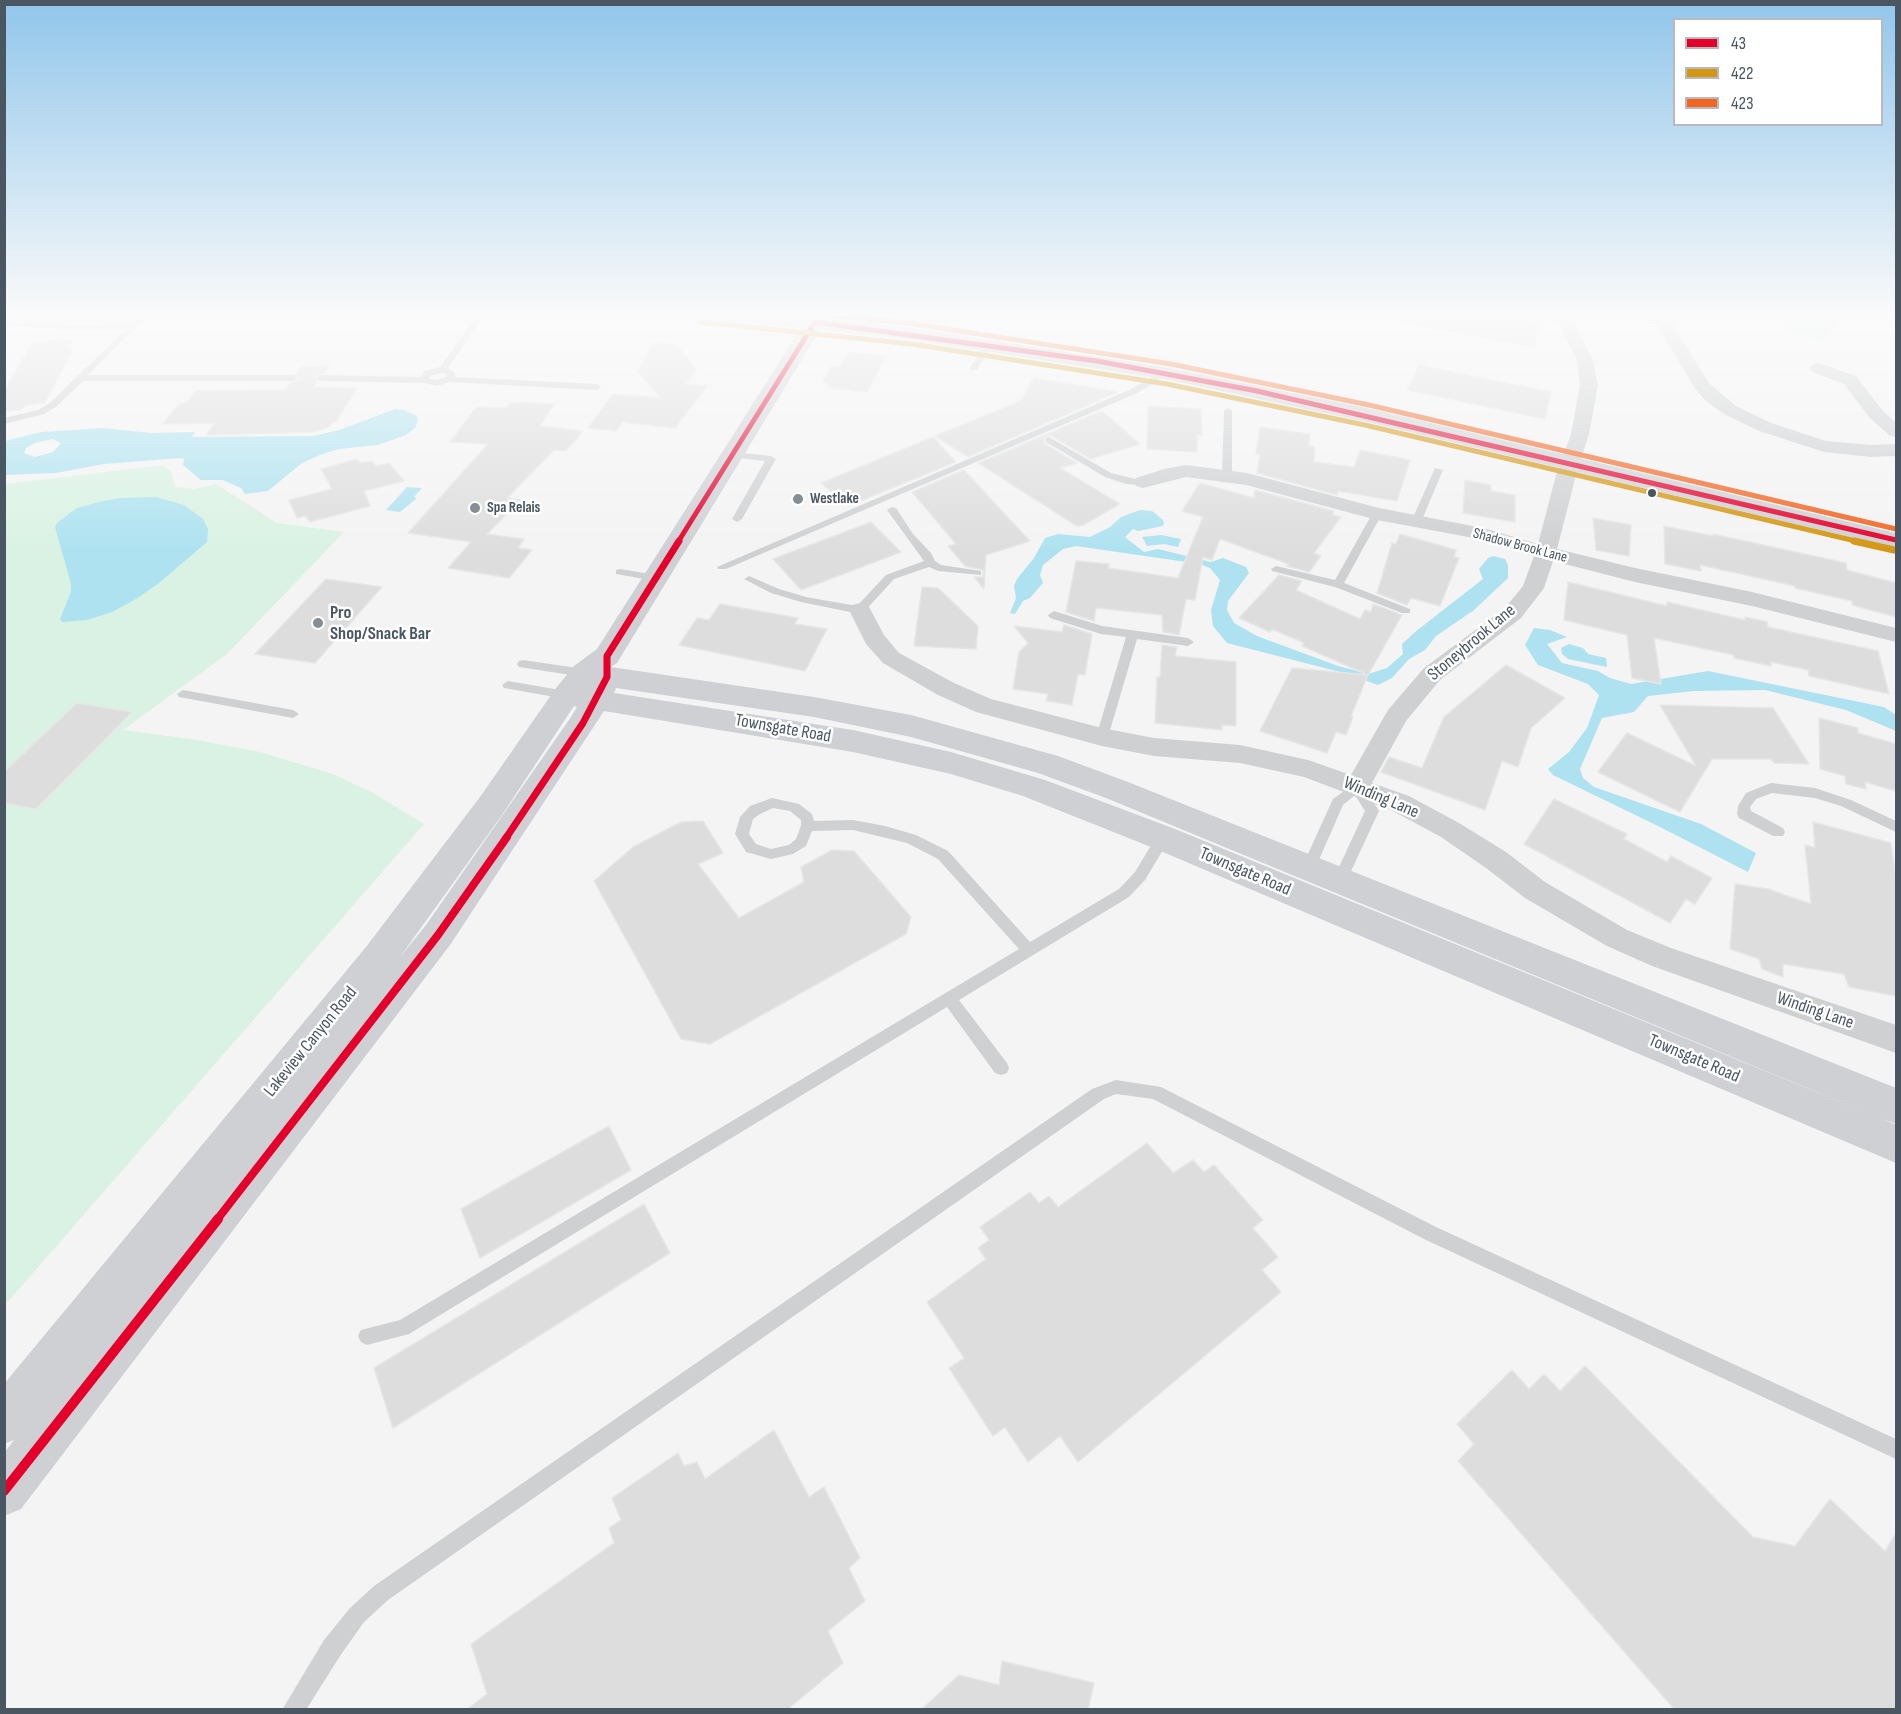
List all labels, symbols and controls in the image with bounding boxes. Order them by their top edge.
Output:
legend [1673,18,1883,126]
text: 43 [1731,33,1746,54]
text: 422 [1731,63,1753,84]
text: 423 [1731,93,1754,114]
unlabelled marker [1646,487,1658,499]
place label: Westlake [810,490,859,508]
marker: Westlake [791,492,805,506]
place label: Spa Relais [487,499,540,517]
marker: Spa Relais [468,501,482,515]
street label: Shadow Brook Lane [1471,525,1569,567]
street label: Stoneybrook Lane [1424,600,1520,686]
place label: Pro Shop/Snack Bar [330,602,431,644]
marker: Pro Shop/Snack Bar [311,616,325,630]
street label: Townsgate Road [733,710,833,748]
street label: Winding Lane [1340,772,1422,824]
street label: Townsgate Road [1196,843,1294,901]
street label: Lakeview Canyon Road [260,983,362,1101]
street label: Winding Lane [1774,988,1856,1034]
street label: Townsgate Road [1645,1030,1743,1088]

